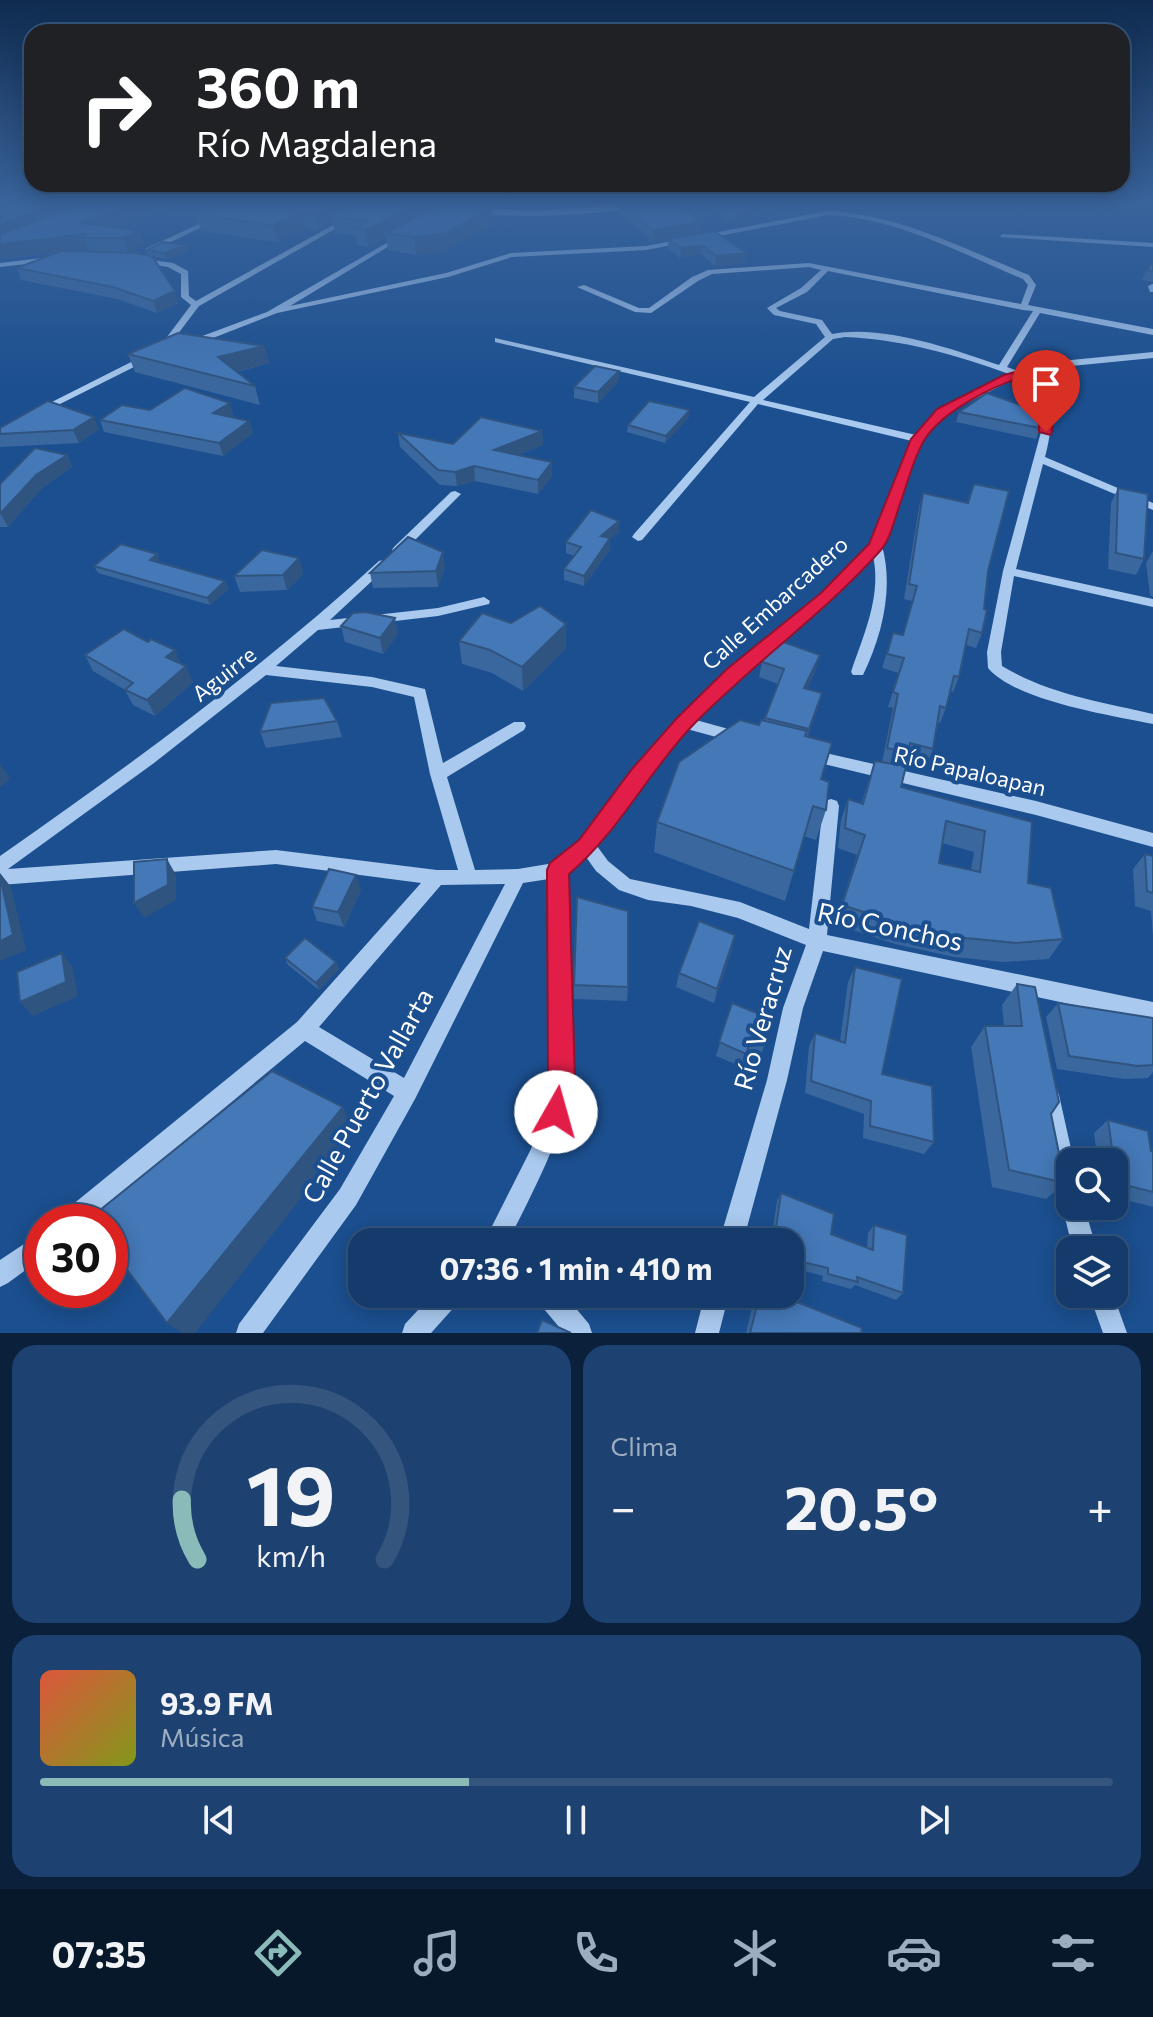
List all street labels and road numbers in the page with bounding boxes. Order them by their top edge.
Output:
street label: Calle Embarcadero [696,530,853,675]
street label: Aguirre [186,640,261,707]
street label: Río Papaloapan [892,740,1049,801]
street label: Río Conchos [815,895,966,956]
street label: Río Veracruz [726,942,797,1093]
street label: Calle Puerto Vallarta [295,982,439,1208]

